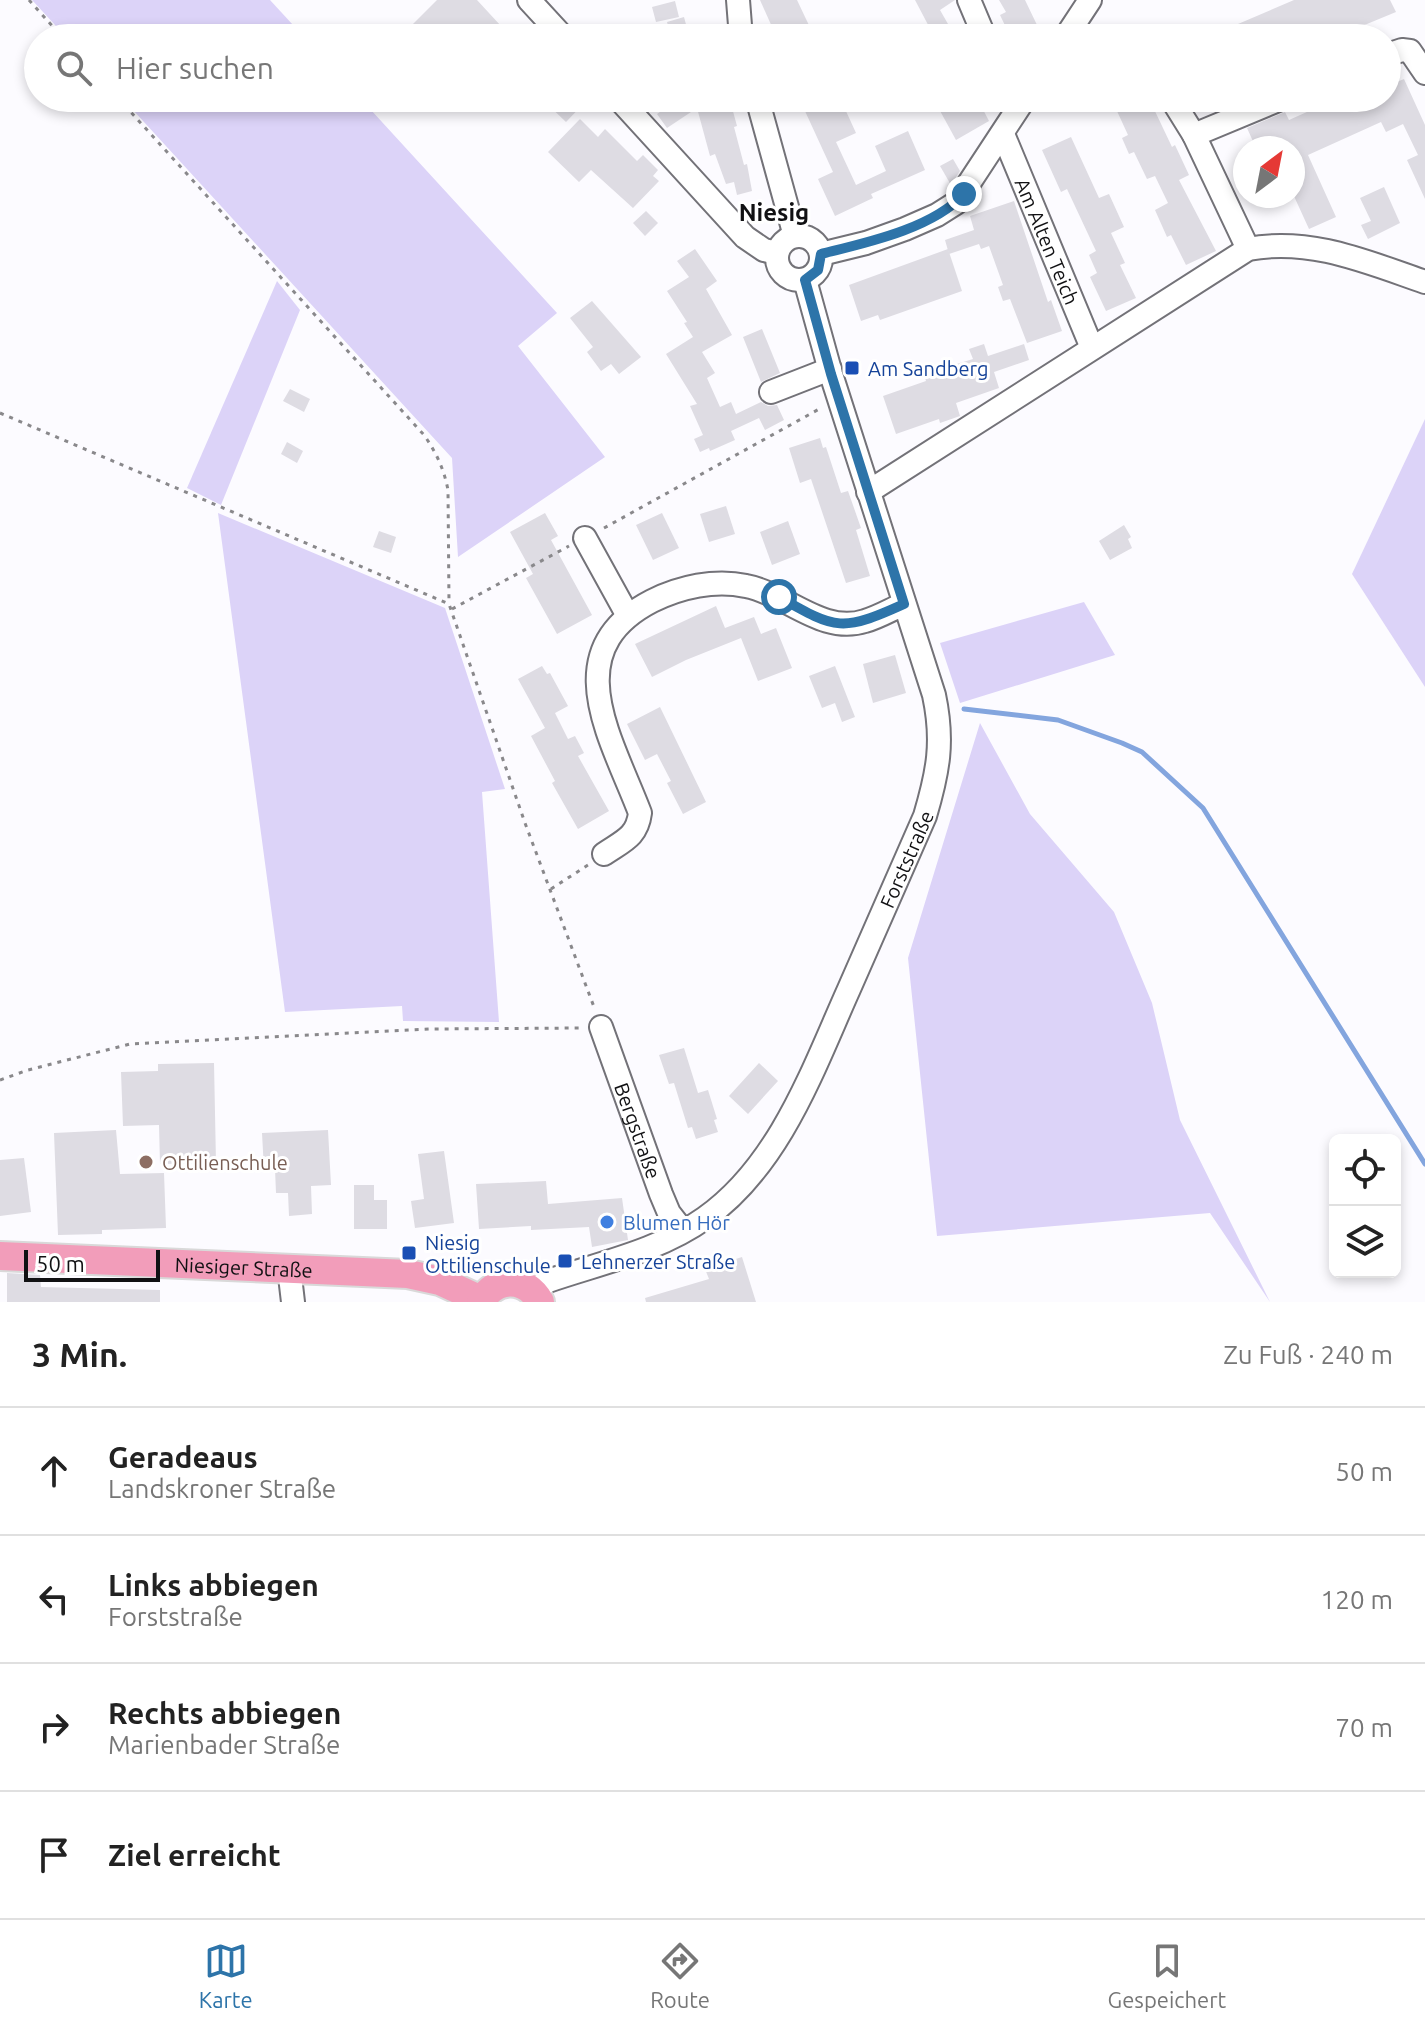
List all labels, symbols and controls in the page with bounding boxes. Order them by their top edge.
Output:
search box [24,24,1401,112]
icon: search [52,46,96,90]
text: Hier suchen [116,51,274,85]
north arrow [1233,136,1305,208]
street label: Am Alten Teich [1011,174,1084,308]
route end [946,176,982,212]
district label: Niesig [739,199,809,226]
place label: Am Sandberg [868,357,989,380]
marker: Am Sandberg [843,359,861,377]
route start [761,579,797,615]
street label: Forststraße [875,807,938,911]
street label: Bergstraße [610,1079,666,1182]
map controls [1329,1134,1401,1278]
button: locate [1329,1134,1401,1206]
place label: Ottilienschule [162,1151,288,1174]
marker: Ottilienschule [137,1153,155,1171]
button: layers [1329,1206,1401,1278]
place label: Blumen Hör [623,1211,730,1234]
marker: Blumen Hör [598,1213,616,1231]
place label: Niesig Ottilienschule [425,1231,551,1277]
marker: Niesig Ottilienschule [400,1244,418,1262]
scale bar [24,1246,160,1282]
place label: Lehnerzer Straße [581,1250,735,1273]
text: 50 m [36,1251,85,1276]
street label: Niesiger Straße [174,1252,313,1281]
marker: Lehnerzer Straße [556,1252,574,1270]
text: 3 Min. [32,1335,127,1373]
text: Zu Fuß · 240 m [1223,1340,1393,1369]
text: Geradeaus [108,1440,258,1474]
icon: ahead [32,1449,76,1493]
text: 50 m [1335,1457,1393,1486]
text: Landskroner Straße [108,1474,336,1503]
text: Links abbiegen [108,1568,319,1602]
icon: left [32,1577,76,1621]
text: 120 m [1321,1585,1393,1614]
text: Forststraße [108,1602,243,1631]
text: Rechts abbiegen [108,1696,341,1730]
icon: right [32,1705,76,1749]
text: 70 m [1335,1713,1393,1742]
text: Marienbader Straße [108,1730,340,1759]
icon: arrive [32,1833,76,1877]
text: Ziel erreicht [108,1838,281,1872]
tab: Karte [199,1939,253,2012]
tab: Route [650,1939,710,2012]
tab: Gespeichert [1108,1939,1226,2012]

